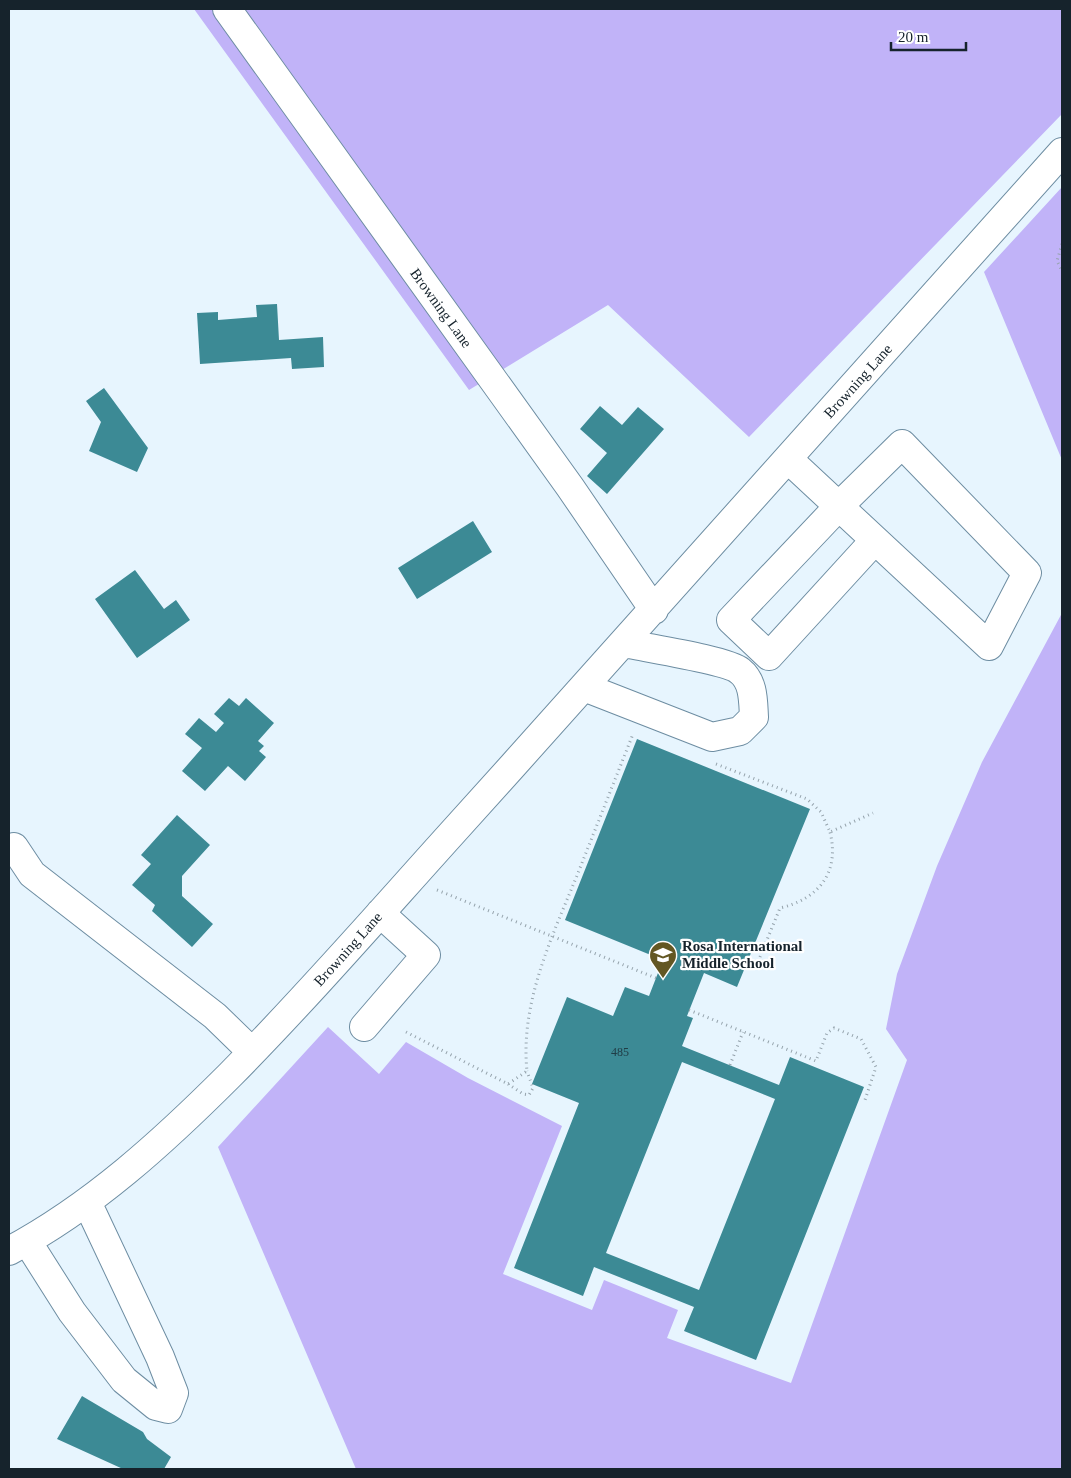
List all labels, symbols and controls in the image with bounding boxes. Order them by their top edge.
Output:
scale bar [891,20,966,52]
text: 20 m [898,29,929,45]
street label: Browning Lane [407,265,475,351]
street label: Browning Lane [821,341,896,421]
street label: Browning Lane [311,909,386,989]
place label: Rosa International Middle School [682,938,802,971]
school or university icon: Rosa International Middle School [648,940,678,979]
house number: 485 [611,1045,629,1059]

